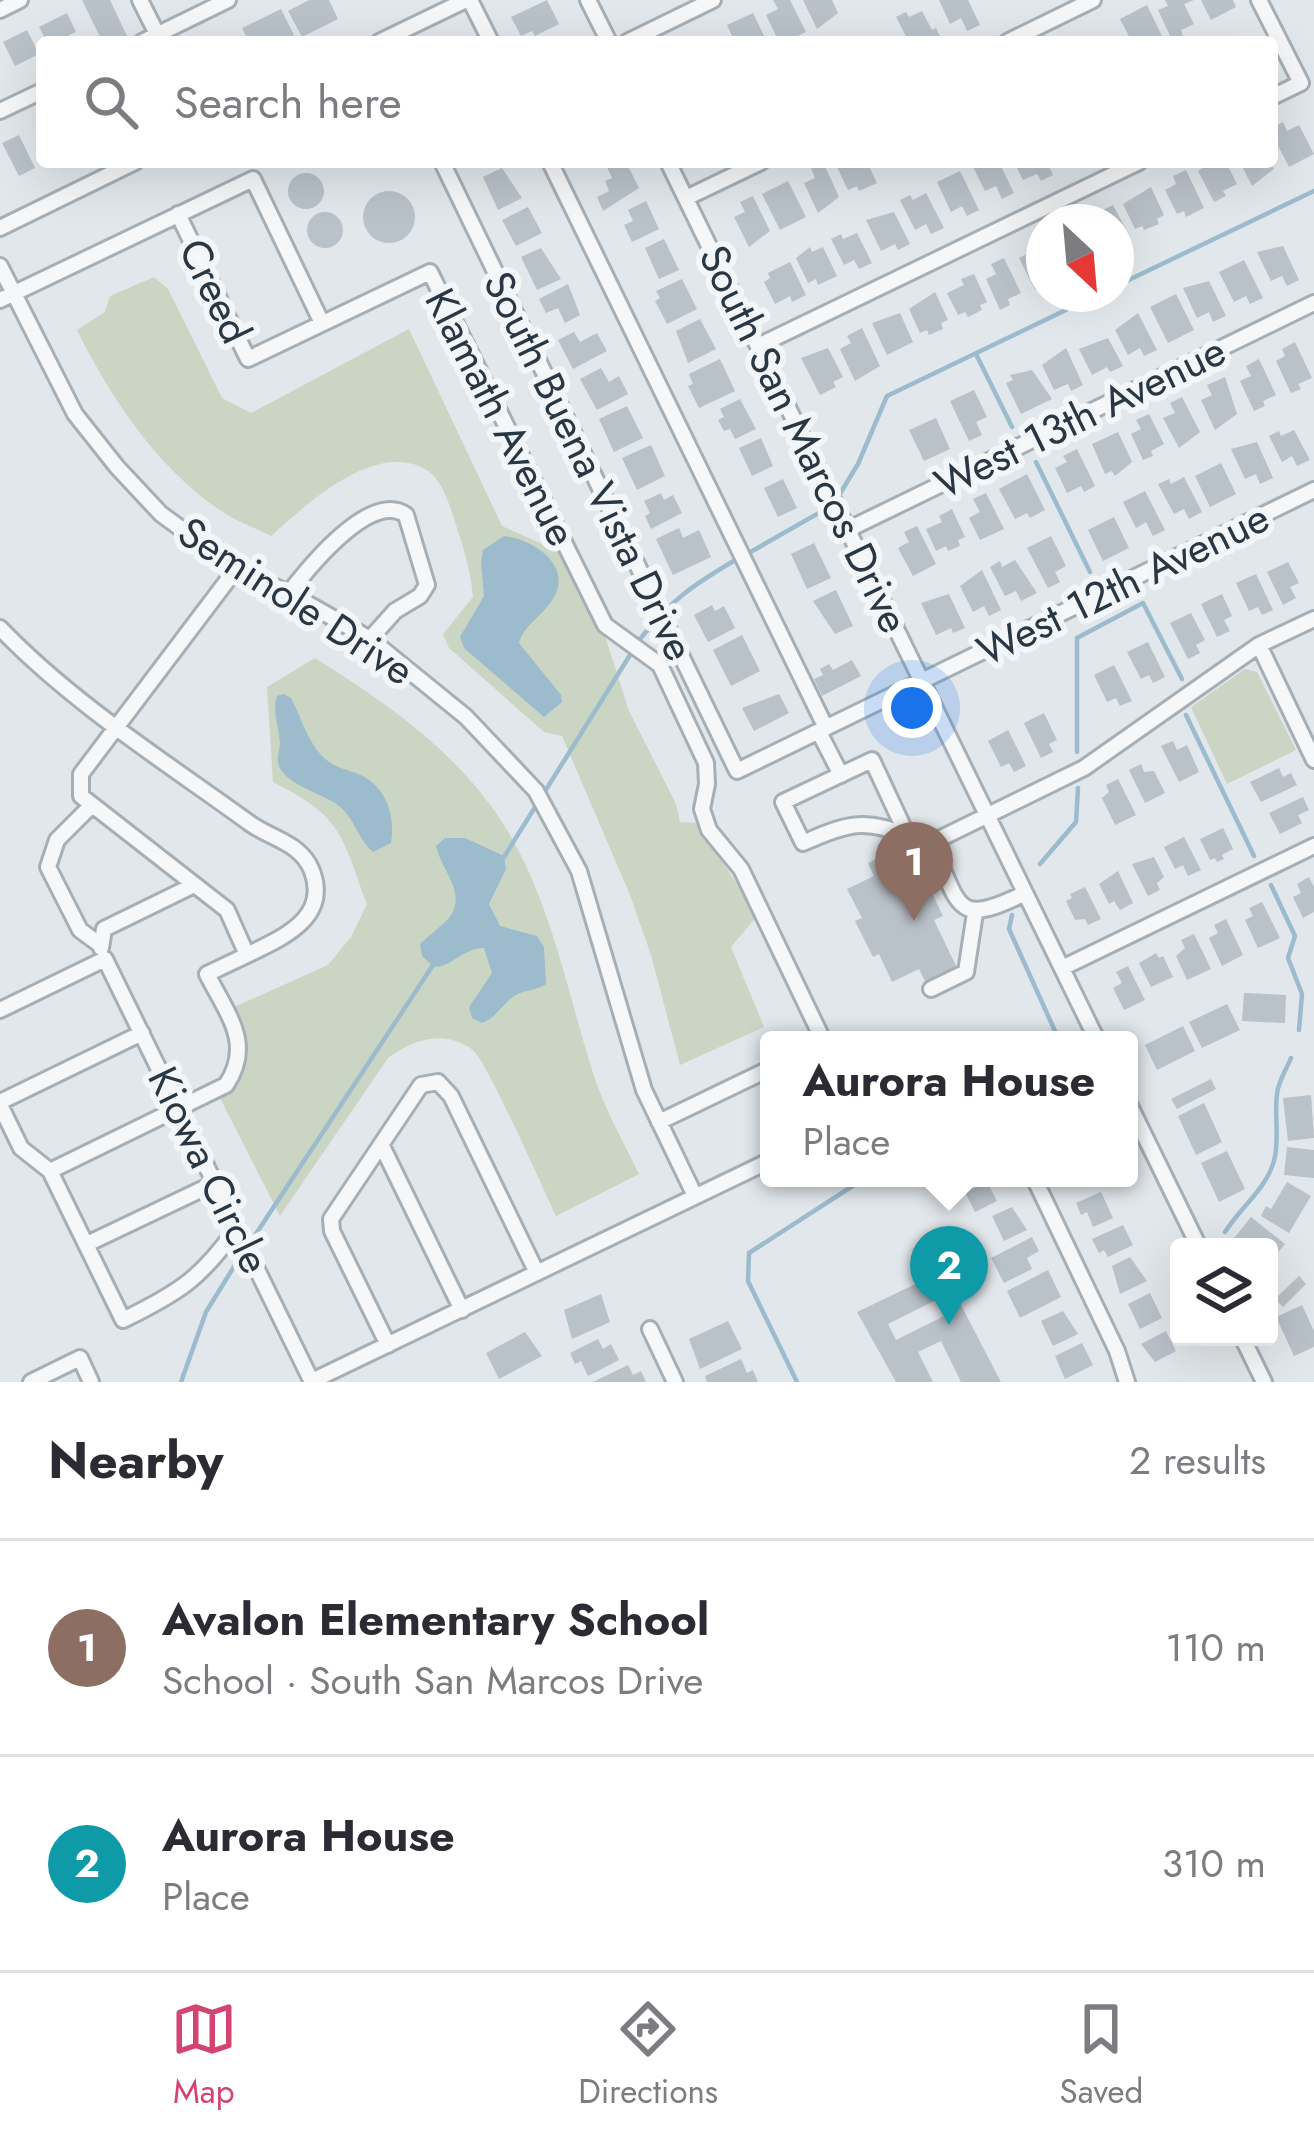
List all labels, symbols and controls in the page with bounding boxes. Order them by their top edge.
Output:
search box [36,36,1278,168]
icon: search [78,69,144,135]
text: Search here [174,70,402,135]
north arrow [1026,204,1134,312]
street label: Creed [164,228,266,354]
street label: South San Marcos Drive [684,235,924,643]
street label: South Buena Vista Drive [468,261,710,671]
street label: Klamath Avenue [410,277,592,557]
street label: West 13th Avenue [924,320,1236,514]
street label: West 12th Avenue [967,487,1279,681]
street label: Seminole Drive [166,502,426,700]
your location [882,678,942,738]
pin: 1 [875,822,953,921]
popup [760,1031,1138,1187]
text: Aurora House [803,1048,1095,1113]
street label: Kiowa Circle [133,1056,285,1284]
text: Place [803,1113,890,1170]
pin: 2 [910,1226,988,1325]
map controls [1170,1238,1278,1346]
button: layers [1170,1238,1278,1346]
text: Nearby [48,1423,223,1497]
text: 2 results [1129,1432,1266,1489]
text: Avalon Elementary School [162,1587,709,1652]
text: 1 [77,1619,97,1676]
text: 110 m [1165,1619,1266,1676]
text: School · South San Marcos Drive [162,1652,703,1709]
text: Aurora House [162,1803,455,1868]
text: 2 [74,1835,100,1892]
text: 310 m [1162,1835,1266,1892]
text: Place [162,1868,250,1925]
tab: Map [171,1996,237,2115]
tab: Directions [578,1996,718,2115]
tab: Saved [1060,1996,1143,2115]

